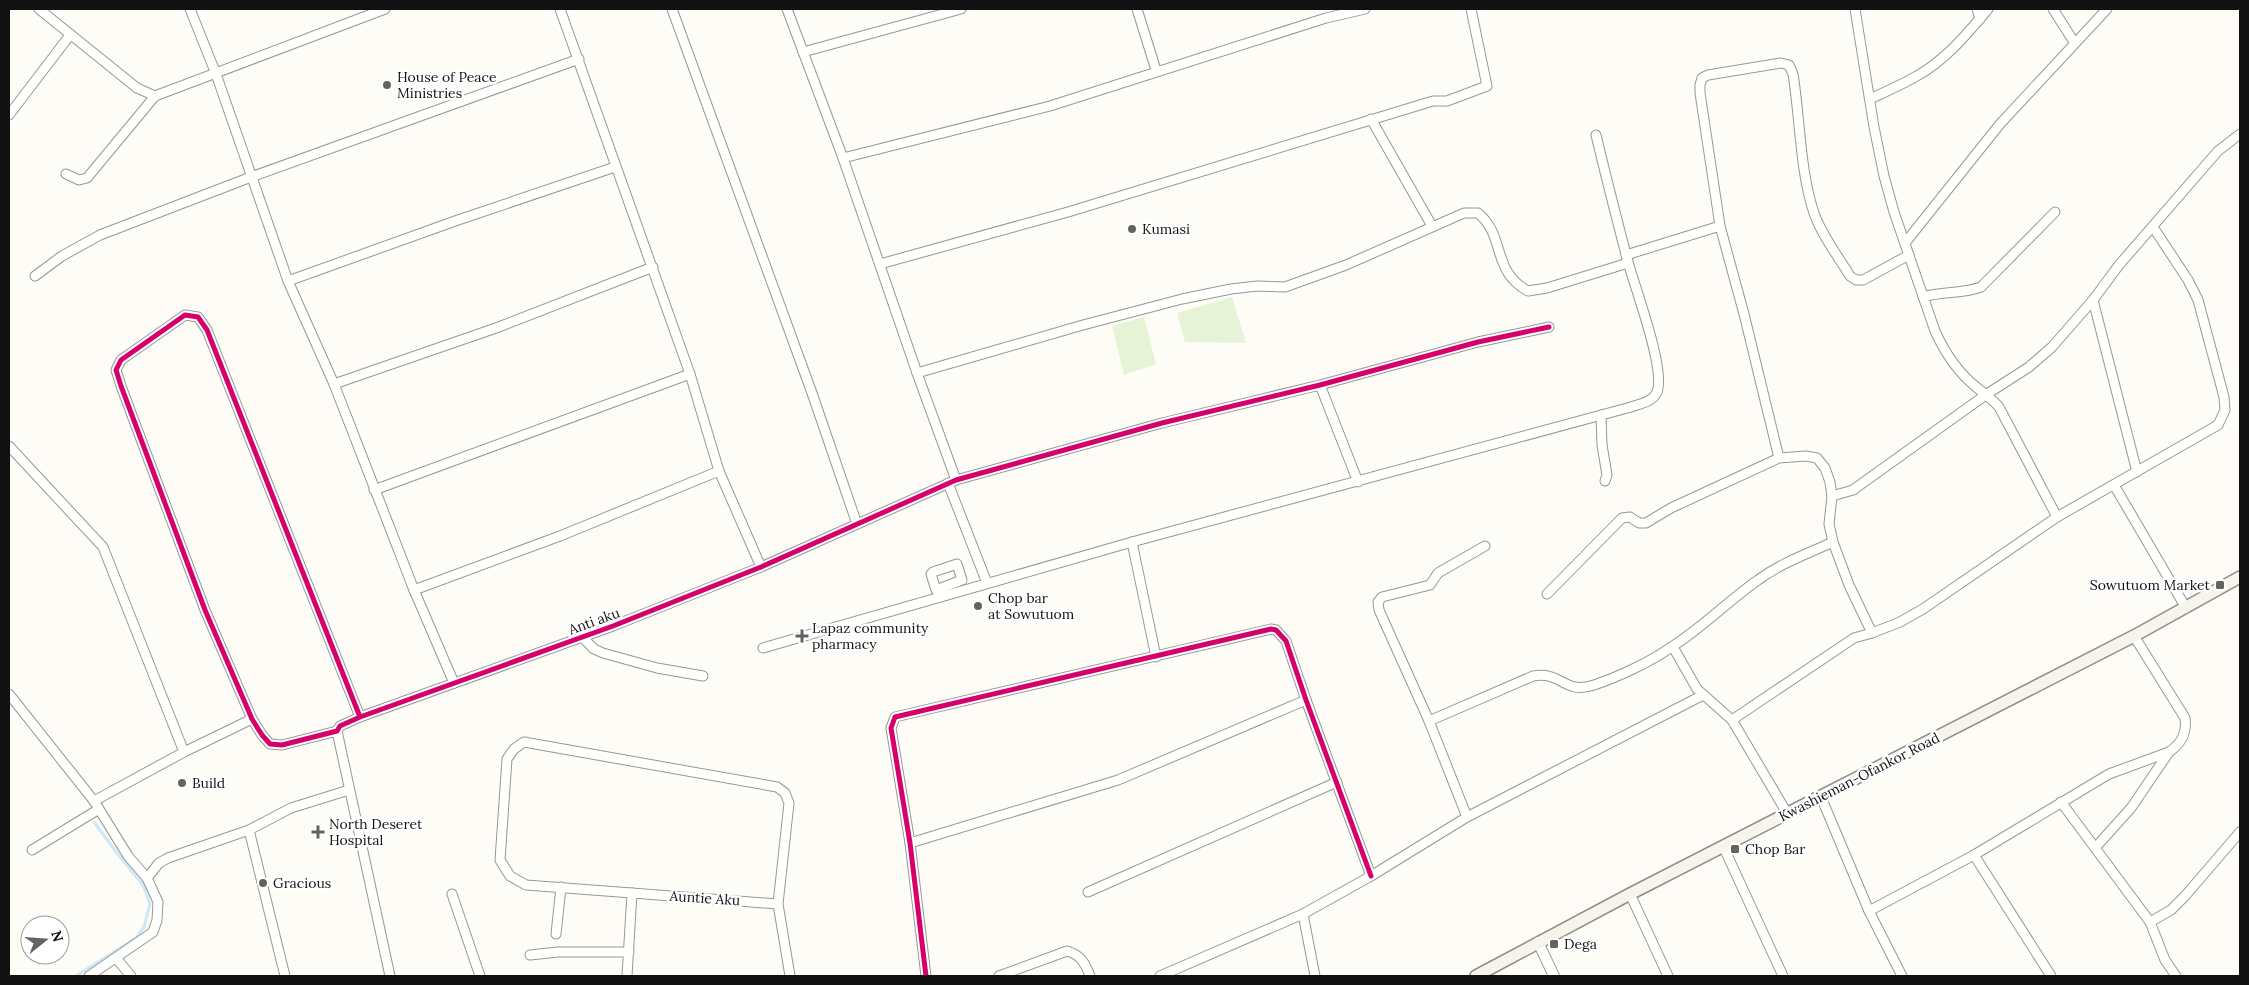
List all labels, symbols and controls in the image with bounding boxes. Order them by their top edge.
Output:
place label: House of Peace Ministries [397,68,497,102]
marker: House of Peace Ministries [381,79,393,91]
place label: Kumasi [1142,220,1190,238]
marker: Kumasi [1126,223,1138,235]
place label: Sowutuom Market [2090,576,2211,594]
marker: Sowutuom Market [2214,579,2226,591]
place label: Chop bar at Sowutuom [988,589,1075,623]
marker: Chop bar at Sowutuom [972,600,984,612]
street label: Anti aku [565,603,622,639]
place label: Lapaz community pharmacy [812,619,929,653]
marker: Lapaz community pharmacy [796,630,808,642]
street label: Kwashieman-Ofankor Road [1776,729,1942,825]
place label: Build [192,774,225,792]
marker: Build [176,777,188,789]
place label: North Deseret Hospital [329,815,423,849]
marker: North Deseret Hospital [311,825,325,839]
place label: Chop Bar [1745,840,1805,858]
marker: Chop Bar [1729,843,1741,855]
place label: Gracious [273,874,331,892]
marker: Gracious [257,877,269,889]
street label: Auntie Aku [668,886,741,909]
north arrow [20,915,70,965]
text: N [47,928,68,944]
place label: Dega [1564,935,1597,953]
marker: Dega [1548,938,1560,950]

